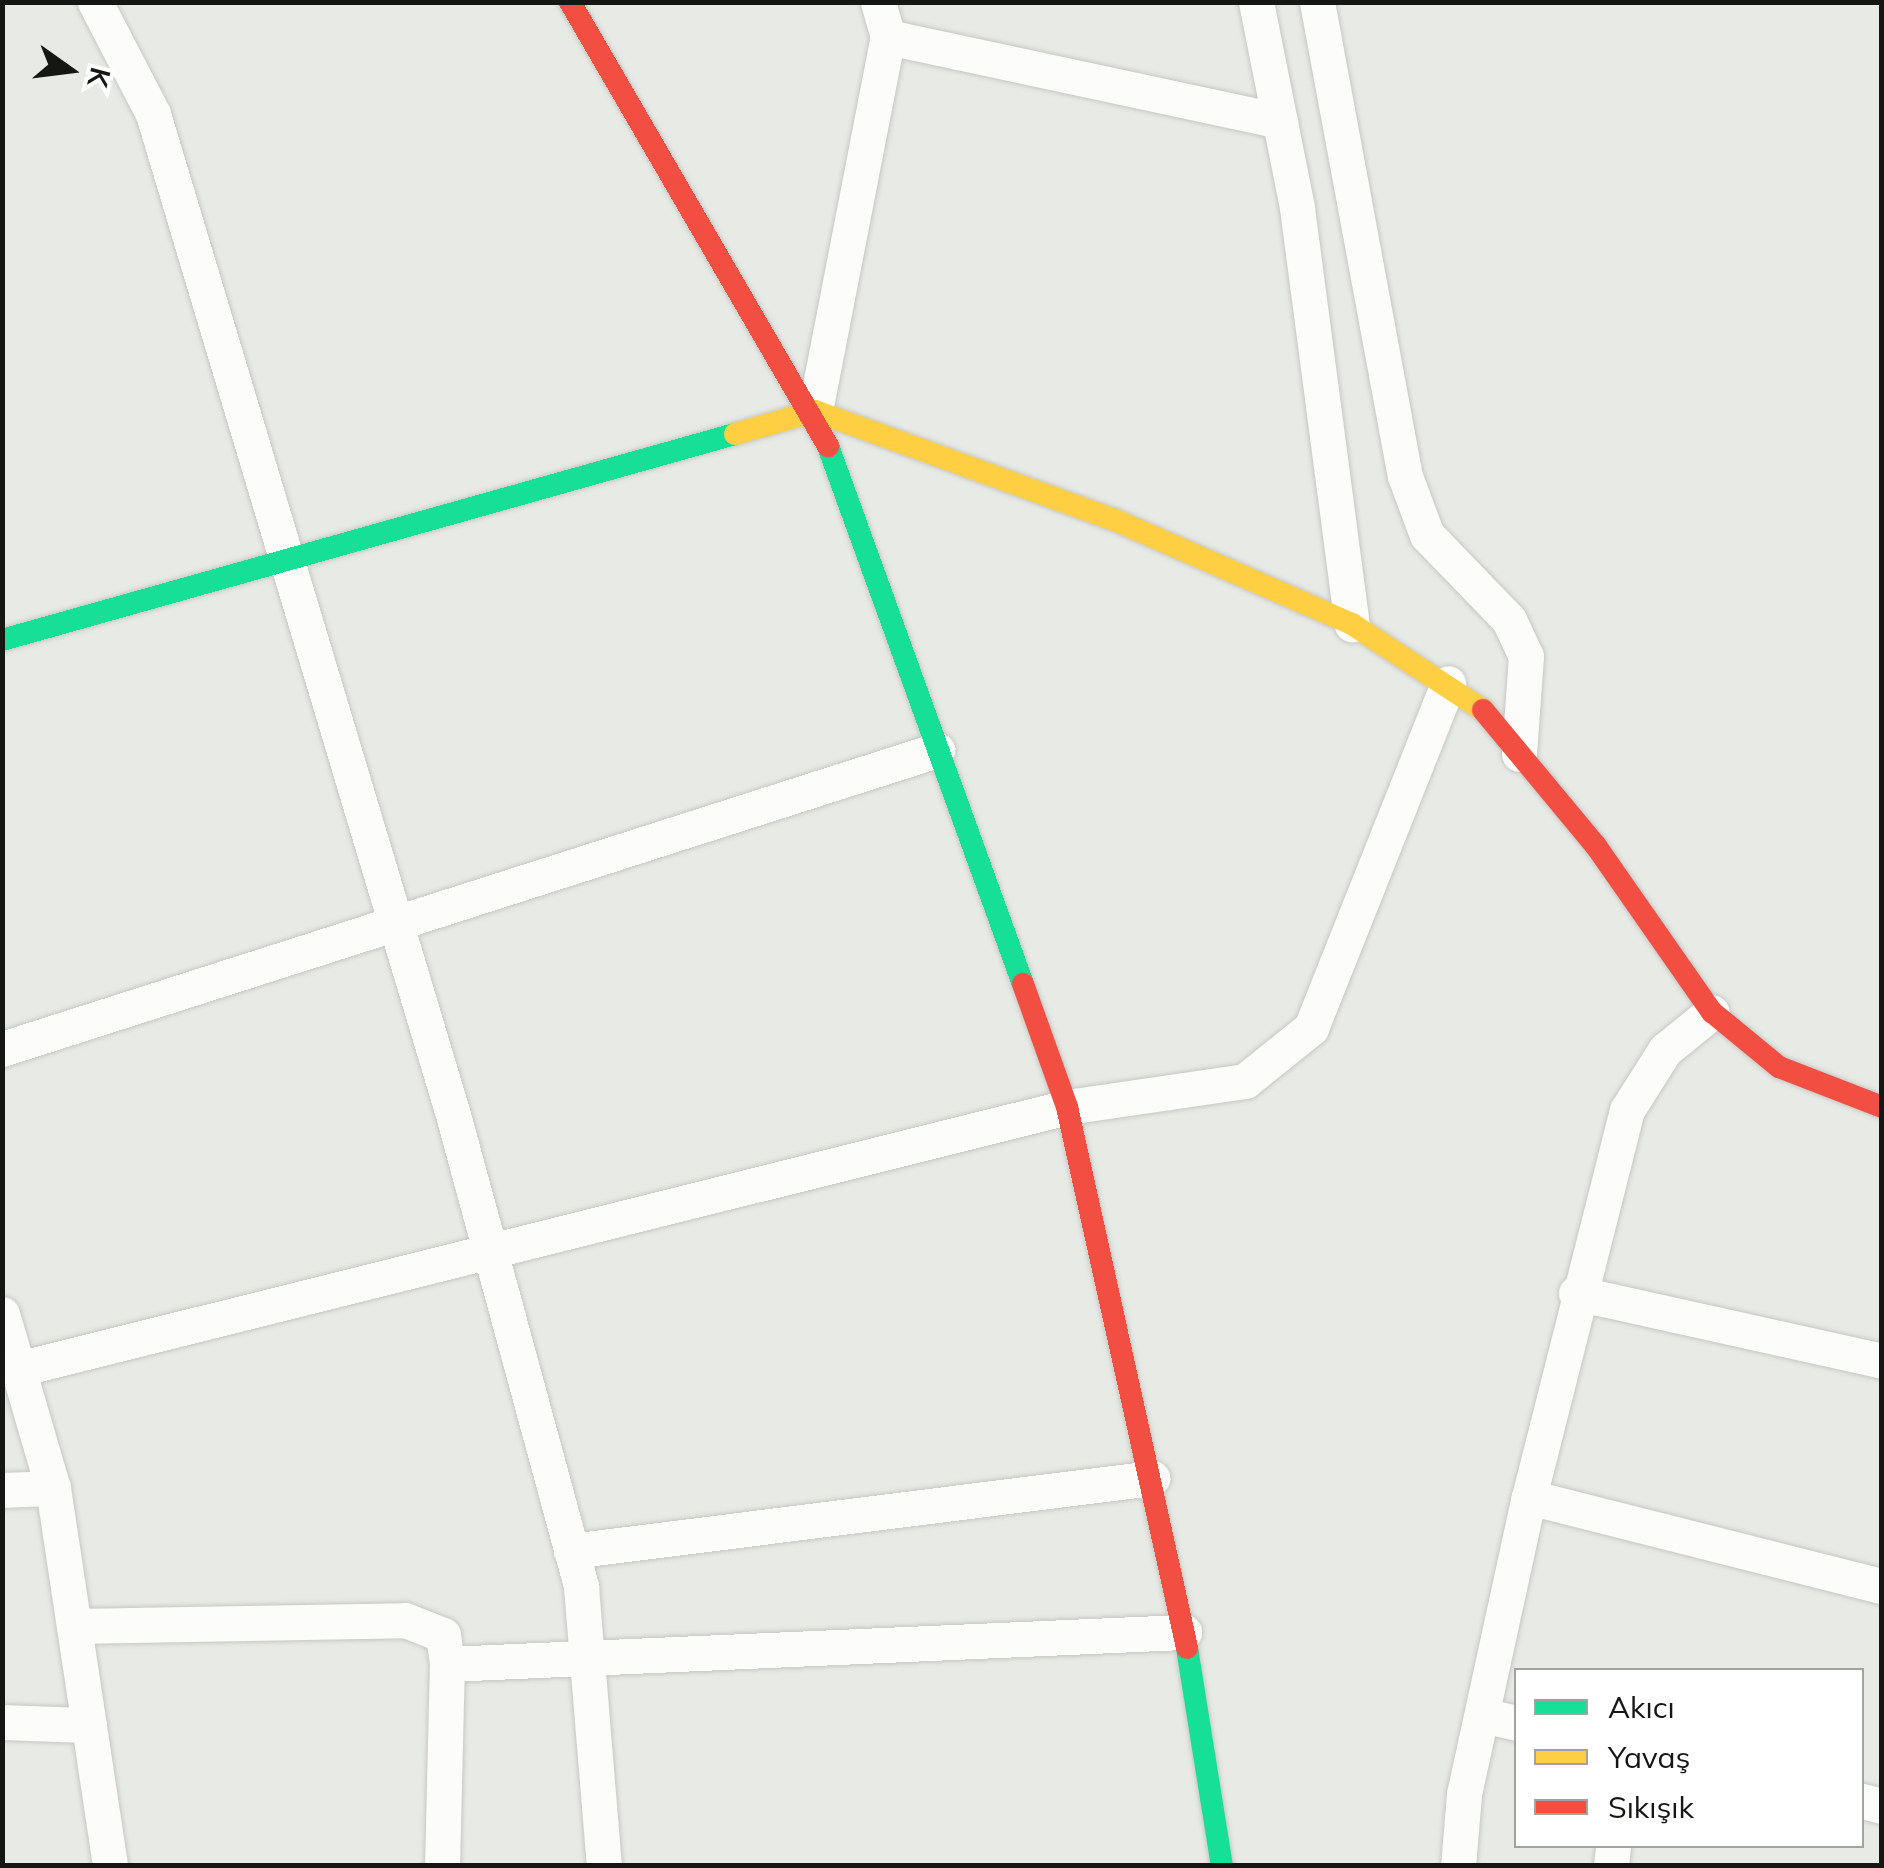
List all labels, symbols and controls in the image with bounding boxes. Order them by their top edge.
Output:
north arrow [20,20,120,120]
text: K [80,64,119,91]
legend [1514,1668,1864,1848]
text: Akıcı [1608,1688,1675,1726]
text: Yavaş [1608,1738,1690,1776]
text: Sıkışık [1608,1788,1694,1826]

